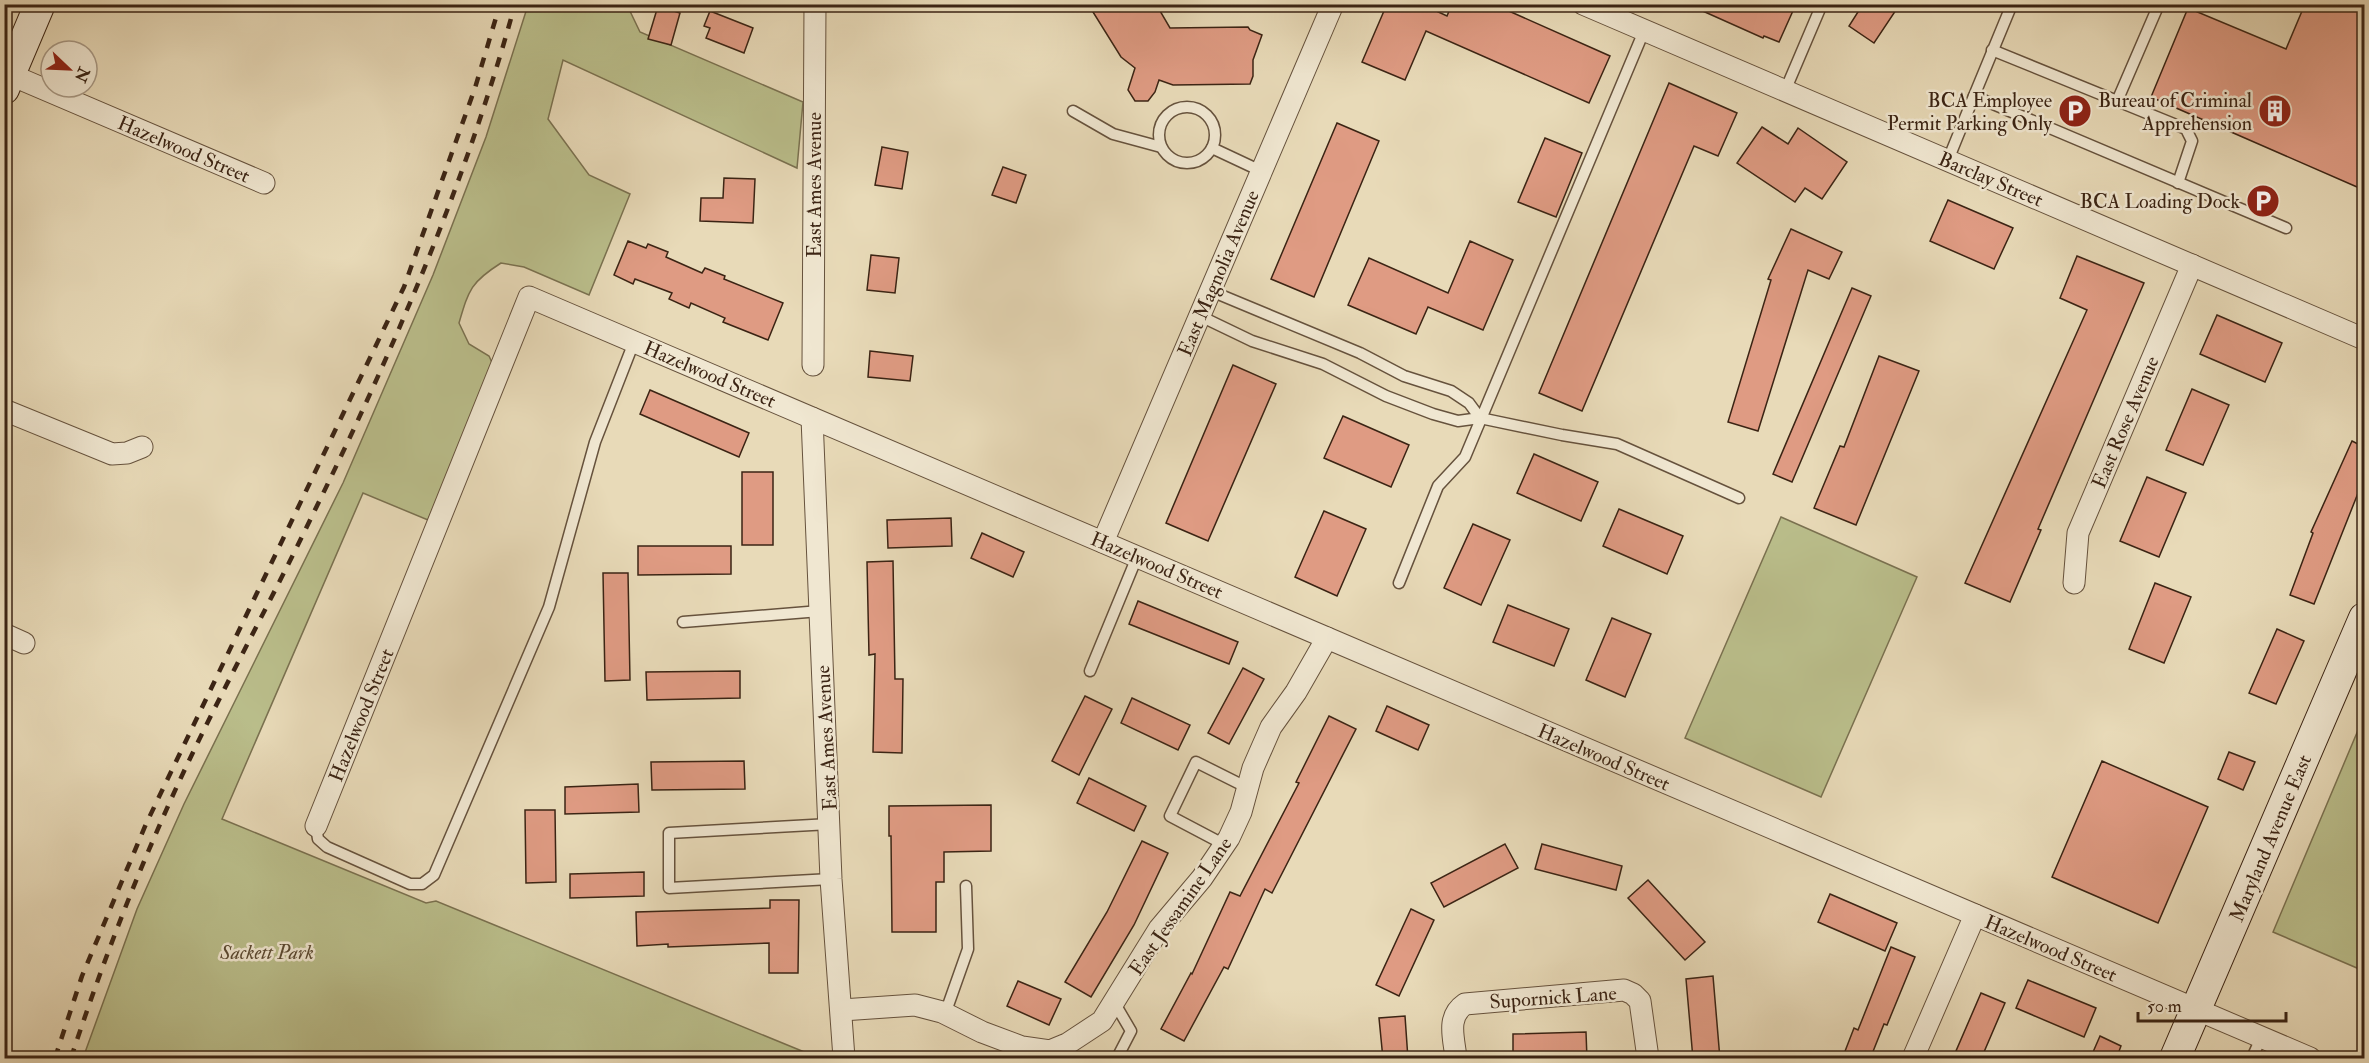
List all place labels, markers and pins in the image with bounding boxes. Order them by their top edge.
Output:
place label: BCA Employee Permit Parking Only [1887,88,2053,136]
place label: Bureau of Criminal Apprehension [2098,88,2252,137]
parking icon: BCA Employee Permit Parking Only [2057,93,2093,129]
building icon: Bureau of Criminal Apprehension [2257,93,2293,129]
parking icon: BCA Loading Dock [2245,183,2281,219]
place label: BCA Loading Dock [2080,189,2240,214]

